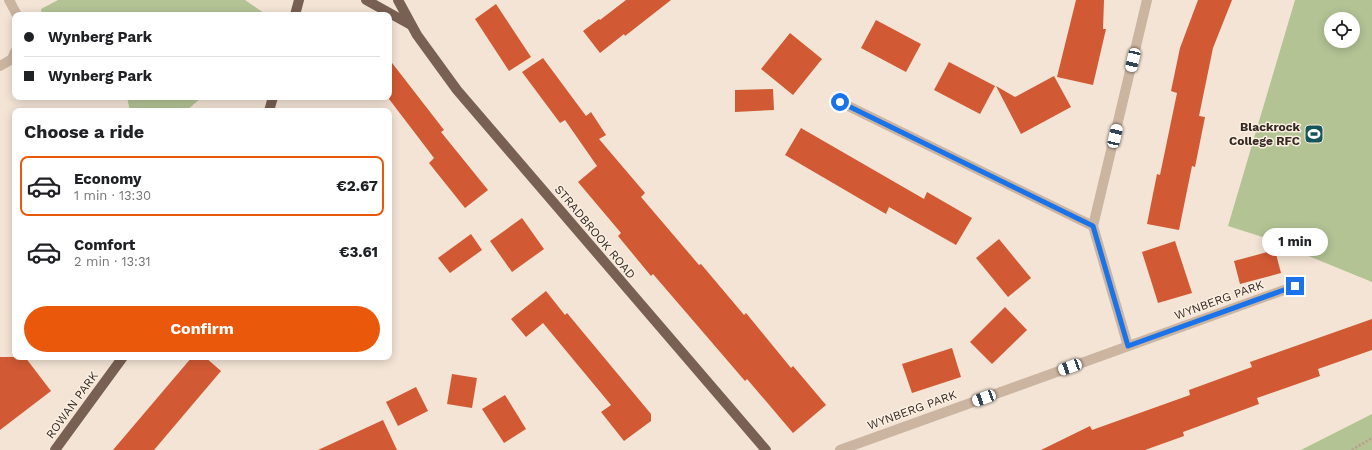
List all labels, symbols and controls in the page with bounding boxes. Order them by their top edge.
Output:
map controls [1324,12,1360,48]
button: locate [1324,12,1360,48]
text: Wynberg Park [48,28,152,46]
car [1124,47,1142,73]
text: Wynberg Park [48,67,152,85]
route start [831,93,849,111]
place label: Blackrock College RFC [1229,120,1301,148]
text: Choose a ride [24,121,144,142]
car [1106,123,1124,149]
sports icon: Blackrock College RFC [1303,123,1325,145]
icon: car [26,168,62,204]
text: Economy [74,170,141,188]
text: €2.67 [336,177,378,195]
street label: STRADBROOK ROAD [552,182,638,282]
text: 1 min · 13:30 [74,188,151,203]
callout: 1 min [1262,228,1328,256]
icon: car [26,234,62,270]
text: 1 min [1278,234,1312,249]
text: Comfort [74,236,135,254]
text: €3.61 [339,243,378,261]
text: 2 min · 13:31 [74,254,151,269]
street label: WYNBERG PARK [1173,277,1266,323]
route end [1286,277,1304,295]
button: Confirm [24,306,380,352]
car [1057,357,1083,377]
street label: ROWAN PARK [43,369,101,441]
street label: WYNBERG PARK [866,387,959,433]
car [971,388,997,408]

